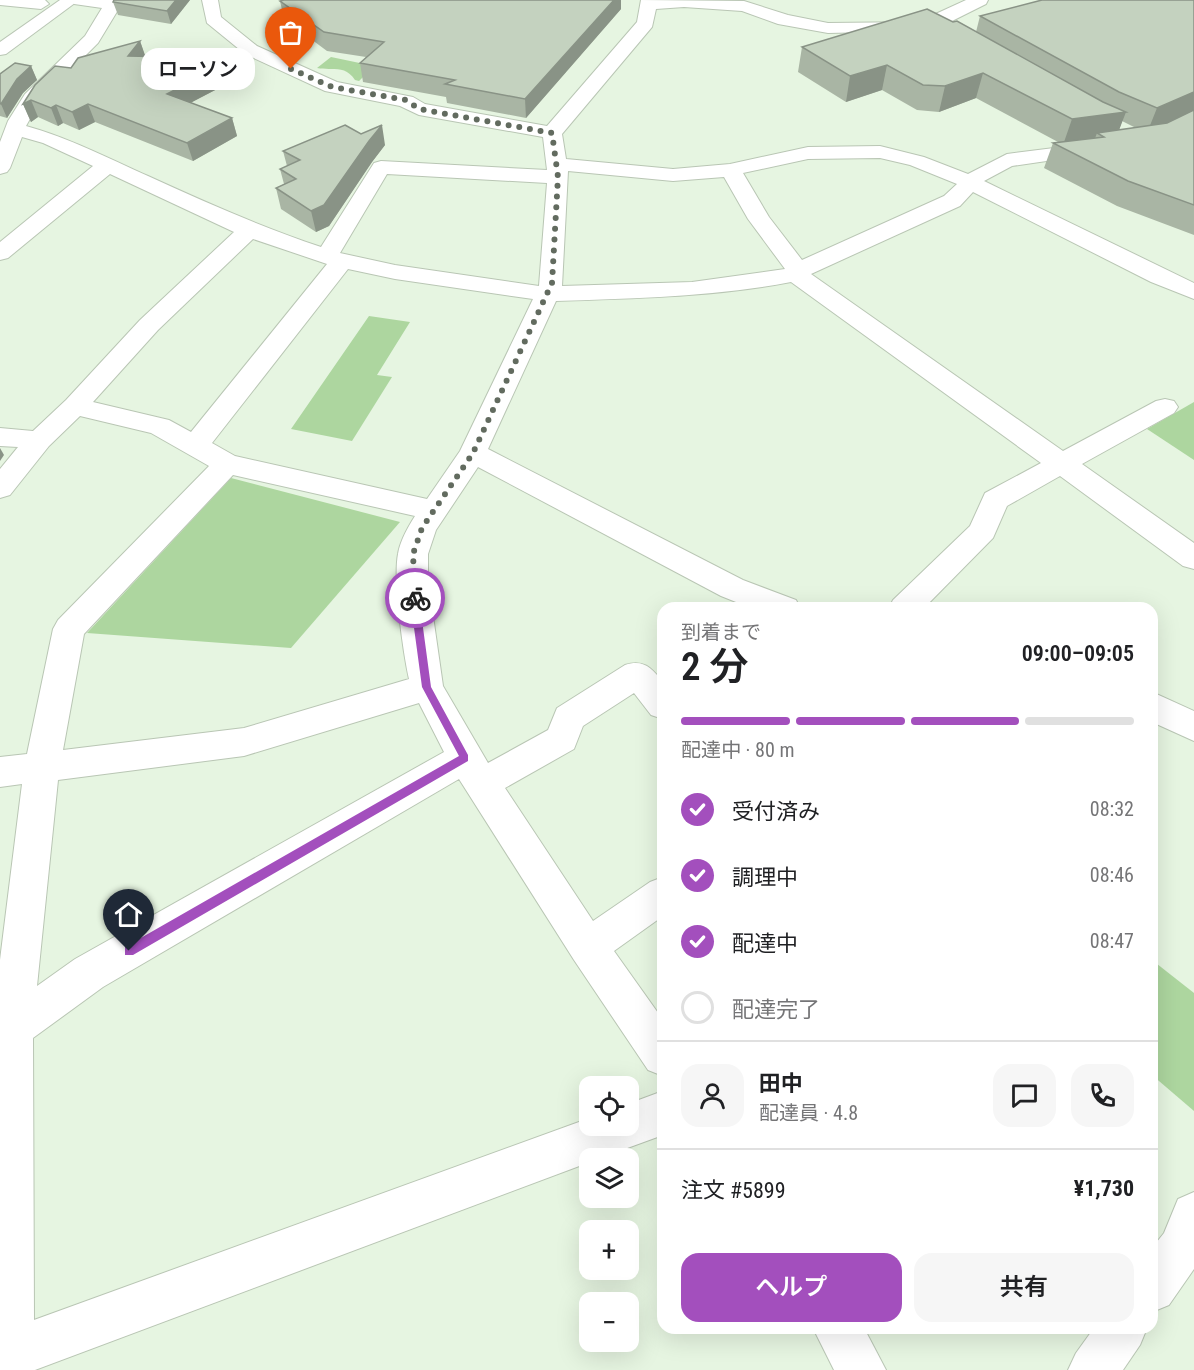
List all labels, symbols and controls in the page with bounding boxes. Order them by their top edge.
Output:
pin [265,7,316,69]
icon: bag [274,16,307,49]
callout: ローソン [141,48,255,90]
text: ローソン [158,57,238,81]
courier [385,568,445,628]
icon: bike [399,582,432,615]
text: 到着まで [681,620,761,644]
text: 09:00–09:05 [1022,641,1134,666]
text: 2 分 [681,644,749,690]
text: 配達中 · 80 m [681,738,794,762]
icon: check [681,793,714,826]
text: 08:32 [1090,797,1134,821]
text: 受付済み [732,799,820,824]
icon: check [681,859,714,892]
text: 08:46 [1090,863,1134,887]
text: 調理中 [732,865,798,890]
pin [103,889,154,951]
icon: home [112,898,145,931]
icon: check [681,925,714,958]
text: 08:47 [1090,929,1134,953]
text: 配達中 [732,931,798,956]
text: 配達完了 [732,997,820,1022]
button: person [681,1064,744,1127]
button: chat [993,1064,1056,1127]
button: phone [1071,1064,1134,1127]
text: 田中 [759,1071,803,1096]
map controls [579,1076,639,1352]
button: locate [579,1076,639,1136]
text: 配達員 · 4.8 [759,1101,858,1125]
button: layers [579,1148,639,1208]
text: ¥1,730 [1074,1176,1134,1201]
text: 注文 #5899 [681,1178,786,1203]
button: + [579,1220,639,1280]
button: ヘルプ [681,1253,902,1322]
button: 共有 [914,1253,1134,1322]
button: − [579,1292,639,1352]

